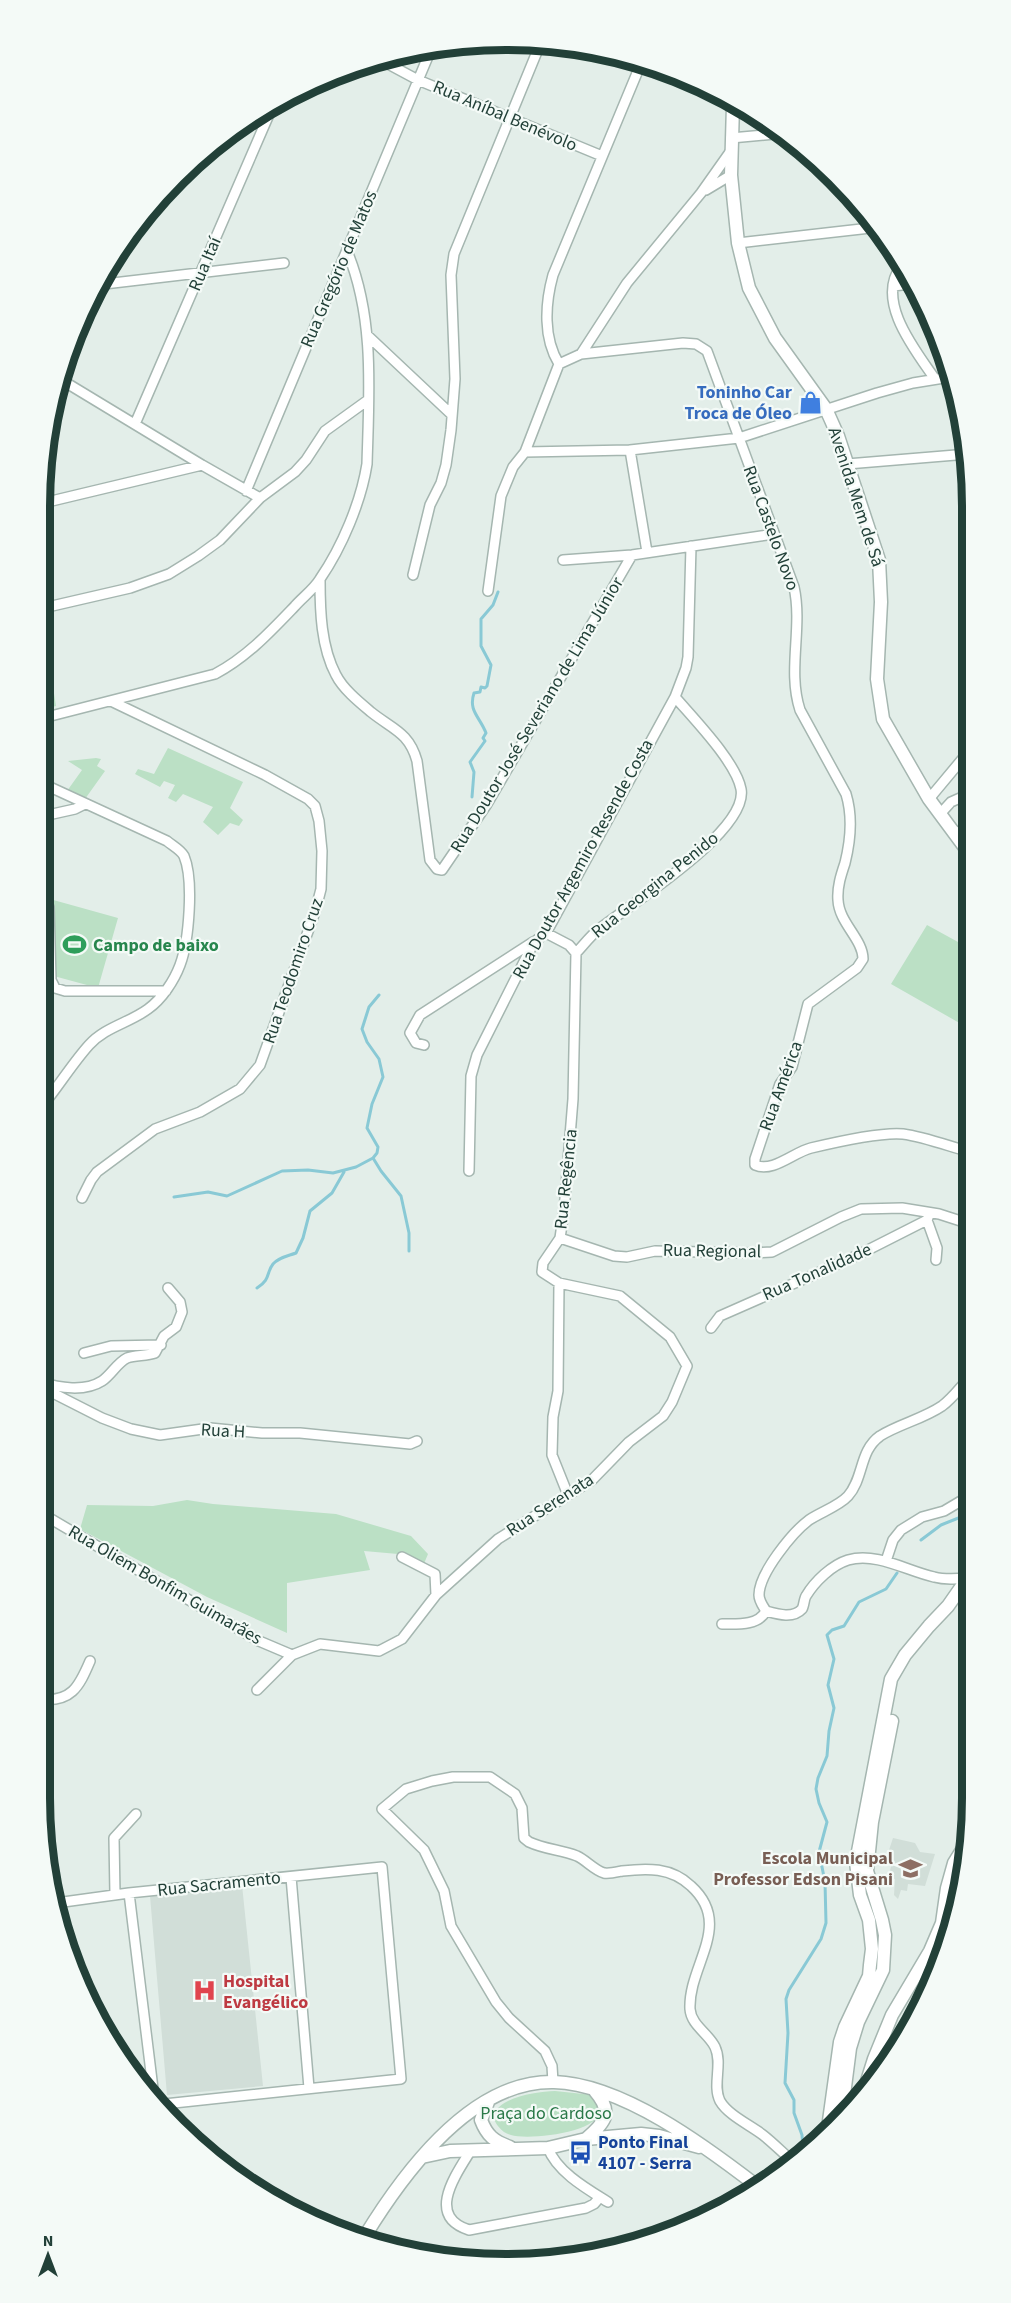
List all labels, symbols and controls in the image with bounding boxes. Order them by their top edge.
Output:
street label: Rua Aníbal Benévolo [429,74,581,158]
street label: Rua Gregório de Matos [295,186,383,352]
street label: Rua Itaí [182,233,228,295]
place label: Toninho Car Troca de Óleo [684,380,793,426]
shop icon: Toninho Car Troca de Óleo [797,389,823,415]
street label: Avenida Mem de Sá [822,424,890,570]
street label: Rua Castelo Novo [737,462,805,594]
street label: Rua Doutor José Severiano de Lima Júnior [444,572,630,858]
street label: Rua Doutor Argemiro Resende Costa [506,734,660,984]
street label: Rua Georgina Penido [586,826,724,944]
street label: Rua Teodomiro Cruz [256,895,330,1047]
sports icon: Campo de baixo [62,932,88,958]
place label: Campo de baixo [93,933,219,958]
street label: Rua América [753,1038,809,1134]
street label: Rua Regência [548,1128,584,1230]
street label: Rua Tonalidade [759,1237,876,1307]
street label: Rua Regional [663,1238,761,1264]
street label: Rua H [200,1417,246,1445]
street label: Rua Serenata [501,1467,599,1543]
street label: Rua Oliem Bonfim Guimarães [63,1519,267,1651]
place label: Escola Municipal Professor Edson Pisani [713,1846,893,1892]
school or university icon: Escola Municipal Professor Edson Pisani [898,1855,924,1881]
street label: Rua Sacramento [156,1865,282,1903]
place label: Hospital Evangélico [223,1969,308,2015]
hospital icon: Hospital Evangélico [192,1978,218,2004]
park label: Praça do Cardoso [480,2101,612,2126]
place label: Ponto Final 4107 - Serra [598,2130,692,2176]
bus stop icon: Ponto Final 4107 - Serra [567,2139,593,2165]
north arrow [18,2225,78,2285]
text: N [43,2230,53,2252]

